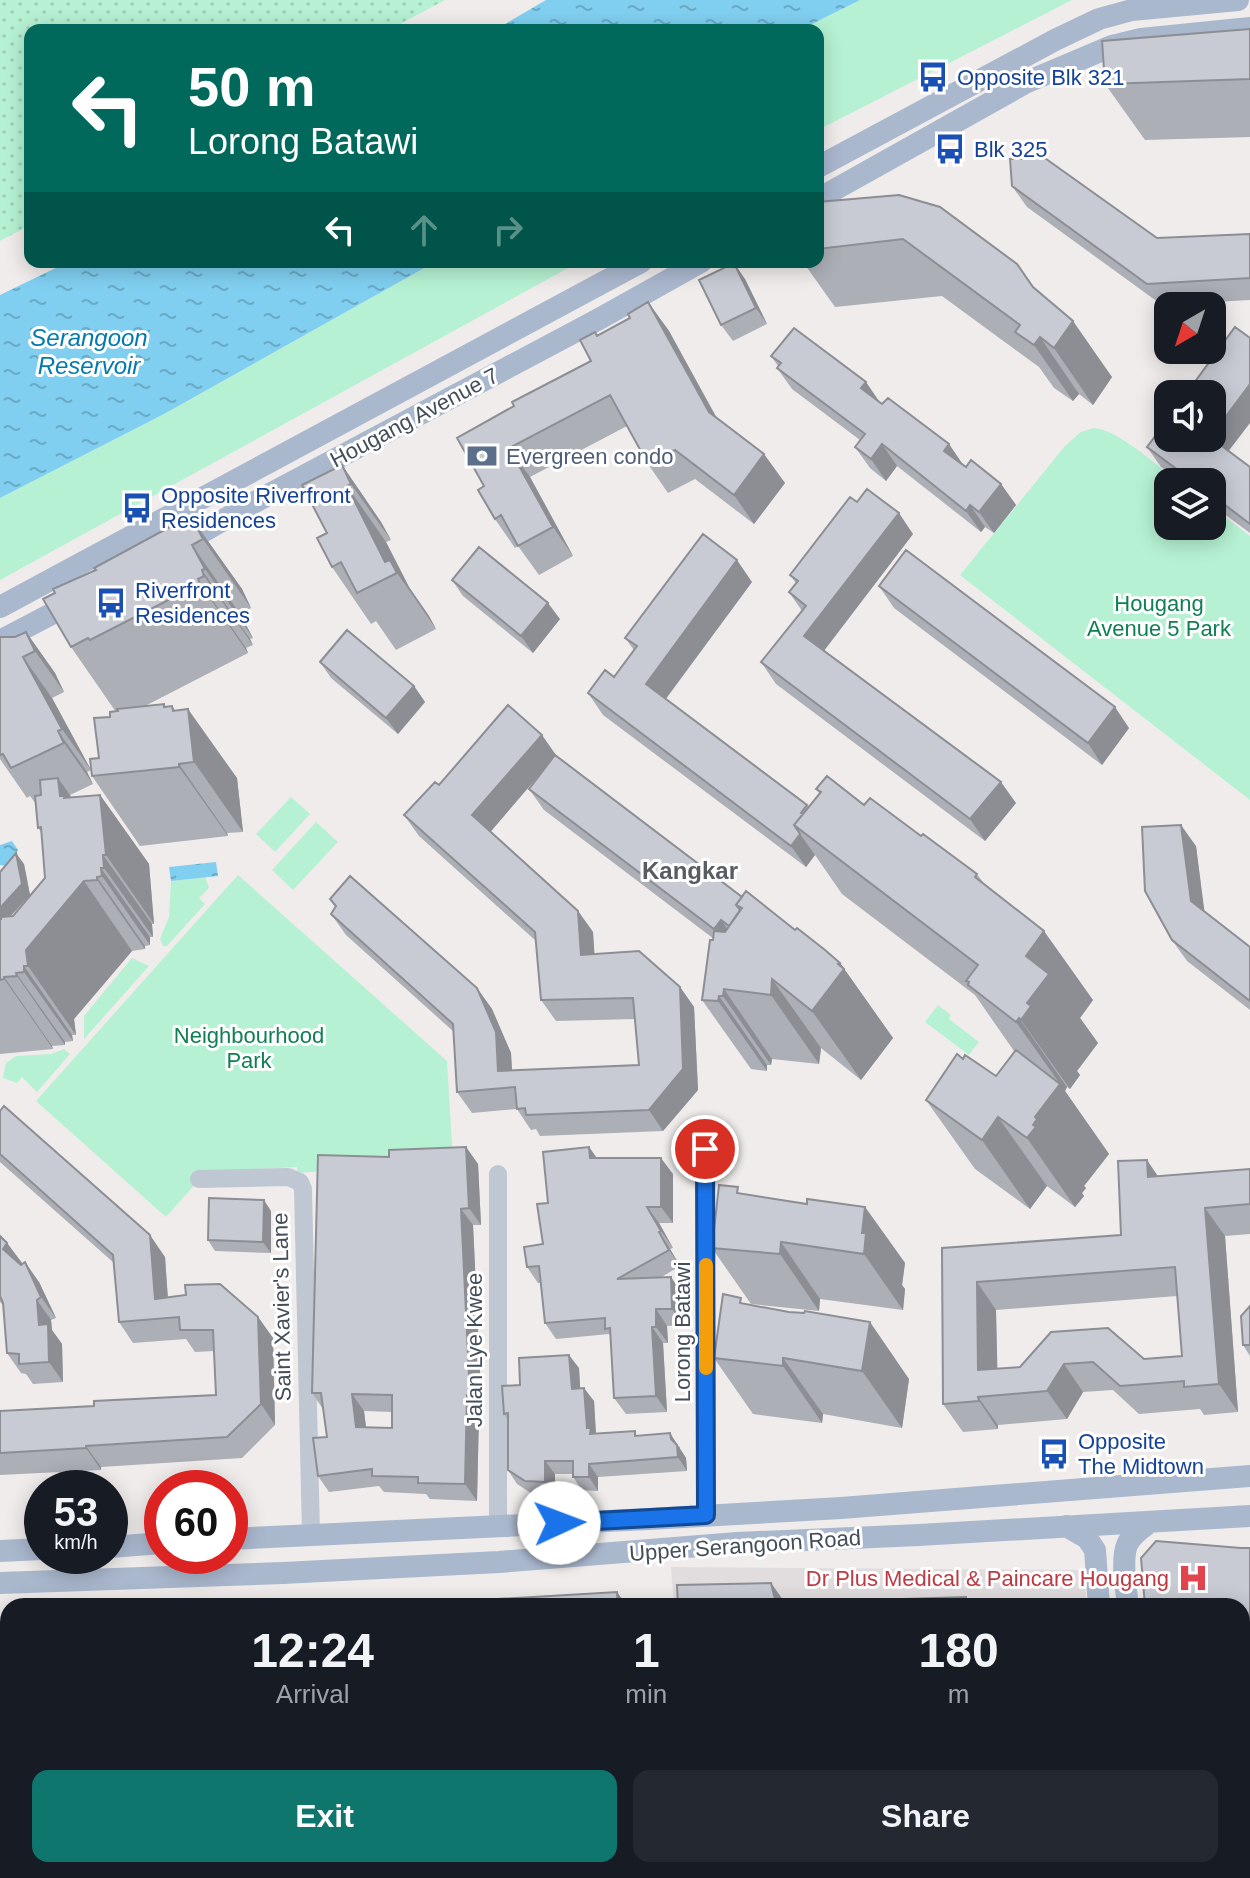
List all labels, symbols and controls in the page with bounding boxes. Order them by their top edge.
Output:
text: 50 m [188,55,316,118]
icon: left [56,56,160,160]
bus stop icon: Opposite Blk 321 [916,60,950,94]
place label: Opposite Blk 321 [957,65,1125,90]
text: Lorong Batawi [188,121,418,162]
bus stop icon: Blk 325 [933,132,967,166]
place label: Blk 325 [974,137,1047,162]
icon: left [318,208,362,252]
icon: ahead [402,208,446,252]
icon: right [486,208,530,252]
north arrow [1154,292,1226,364]
map controls [1154,292,1226,540]
water label: Serangoon Reservoir [30,324,148,379]
street label: Hougang Avenue 7 [326,363,503,472]
button: sound [1154,380,1226,452]
bank icon: Evergreen condo [465,439,499,473]
place label: Evergreen condo [506,444,674,469]
button: layers [1154,468,1226,540]
place label: Opposite Riverfront Residences [161,483,351,533]
bus stop icon: Opposite Riverfront Residences [120,491,154,525]
place label: Riverfront Residences [135,578,250,628]
bus stop icon: Riverfront Residences [94,586,128,620]
park label: Hougang Avenue 5 Park [1087,591,1232,641]
district label: Kangkar [642,857,738,884]
park label: Neighbourhood Park [174,1023,324,1073]
pin [671,1115,739,1183]
icon: arrive [683,1127,727,1171]
street label: Saint Xavier's Lane [267,1212,296,1402]
street label: Lorong Batawi [670,1262,695,1402]
street label: Jalan Lye Kwee [462,1273,487,1427]
place label: Opposite The Midtown [1078,1429,1204,1479]
bus stop icon: Opposite The Midtown [1037,1437,1071,1471]
speed limit sign: 60 [144,1470,248,1574]
position arrow [517,1481,601,1565]
text: 53 [54,1490,98,1534]
street label: Upper Serangoon Road [628,1525,862,1566]
text: km/h [54,1531,98,1553]
hospital icon: Dr Plus Medical & Paincare Hougang [1176,1561,1210,1595]
place label: Dr Plus Medical & Paincare Hougang [806,1566,1169,1591]
text: 12:24 [251,1624,374,1677]
text: 1 [633,1624,660,1677]
text: 180 [919,1624,999,1677]
text: Arrival [276,1679,350,1709]
text: min [625,1679,667,1709]
text: m [948,1679,969,1709]
button: Exit [32,1770,617,1862]
button: Share [633,1770,1218,1862]

